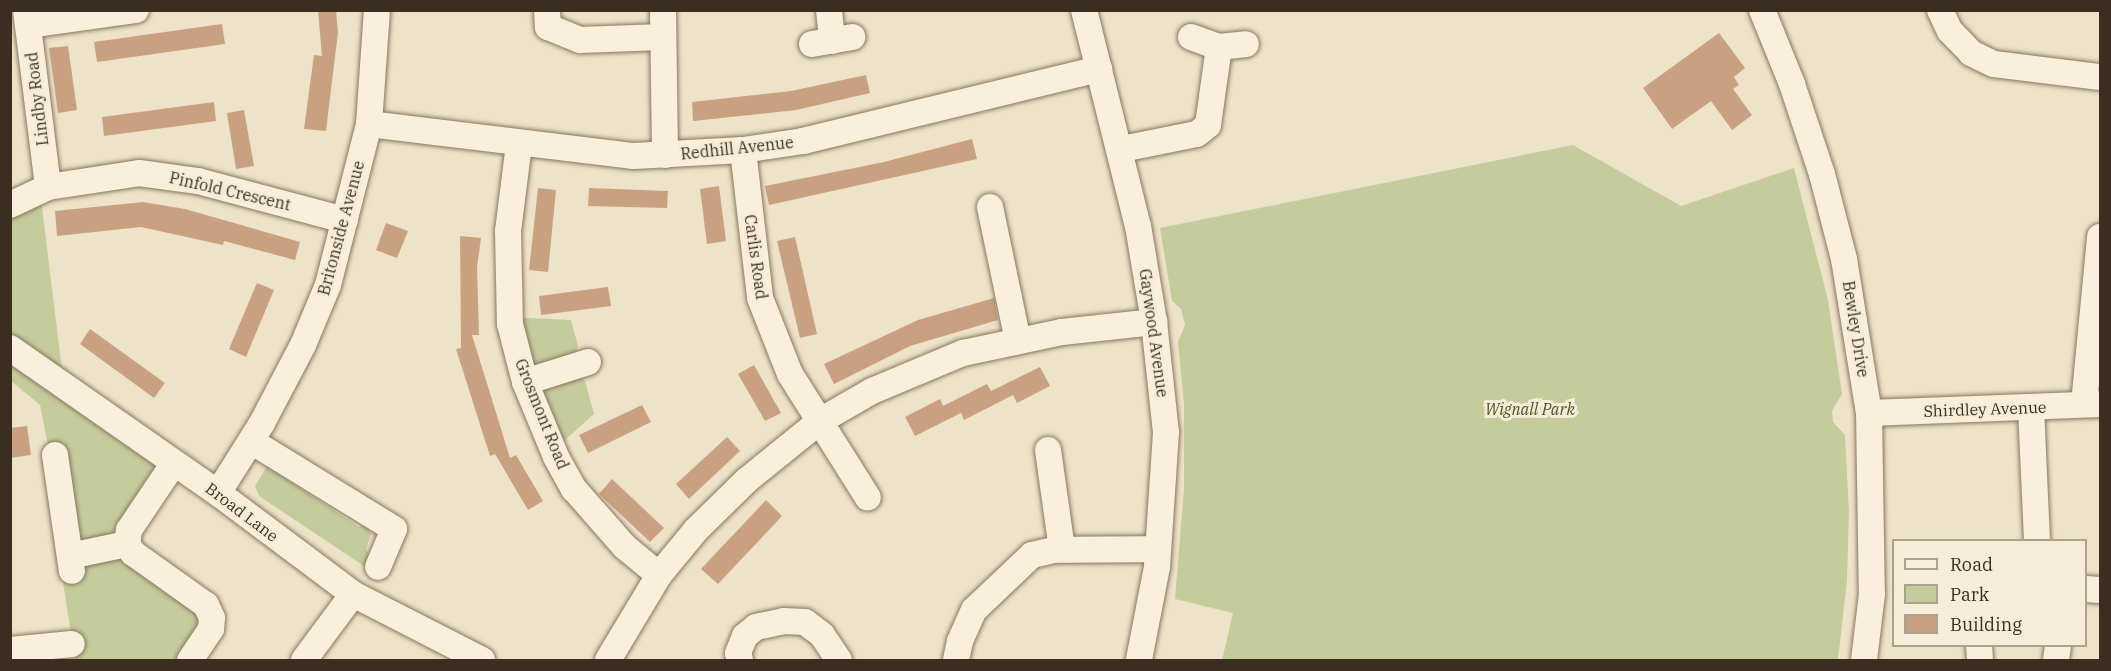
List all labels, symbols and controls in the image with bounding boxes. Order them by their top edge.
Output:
street label: Lindby Road [22,51,52,147]
street label: Redhill Avenue [680,133,794,163]
street label: Britonside Avenue [314,158,368,298]
street label: Pinfold Crescent [167,168,293,214]
street label: Carlis Road [741,213,771,301]
street label: Gaywood Avenue [1135,268,1173,398]
street label: Bewley Drive [1839,279,1873,379]
street label: Grosmont Road [511,356,573,472]
street label: Shirdley Avenue [1923,397,2047,421]
park label: Wignall Park [1485,399,1575,419]
street label: Broad Lane [202,478,282,546]
legend [1892,539,2087,647]
text: Road [1950,553,1993,576]
text: Park [1950,583,1989,606]
text: Building [1950,613,2022,636]

